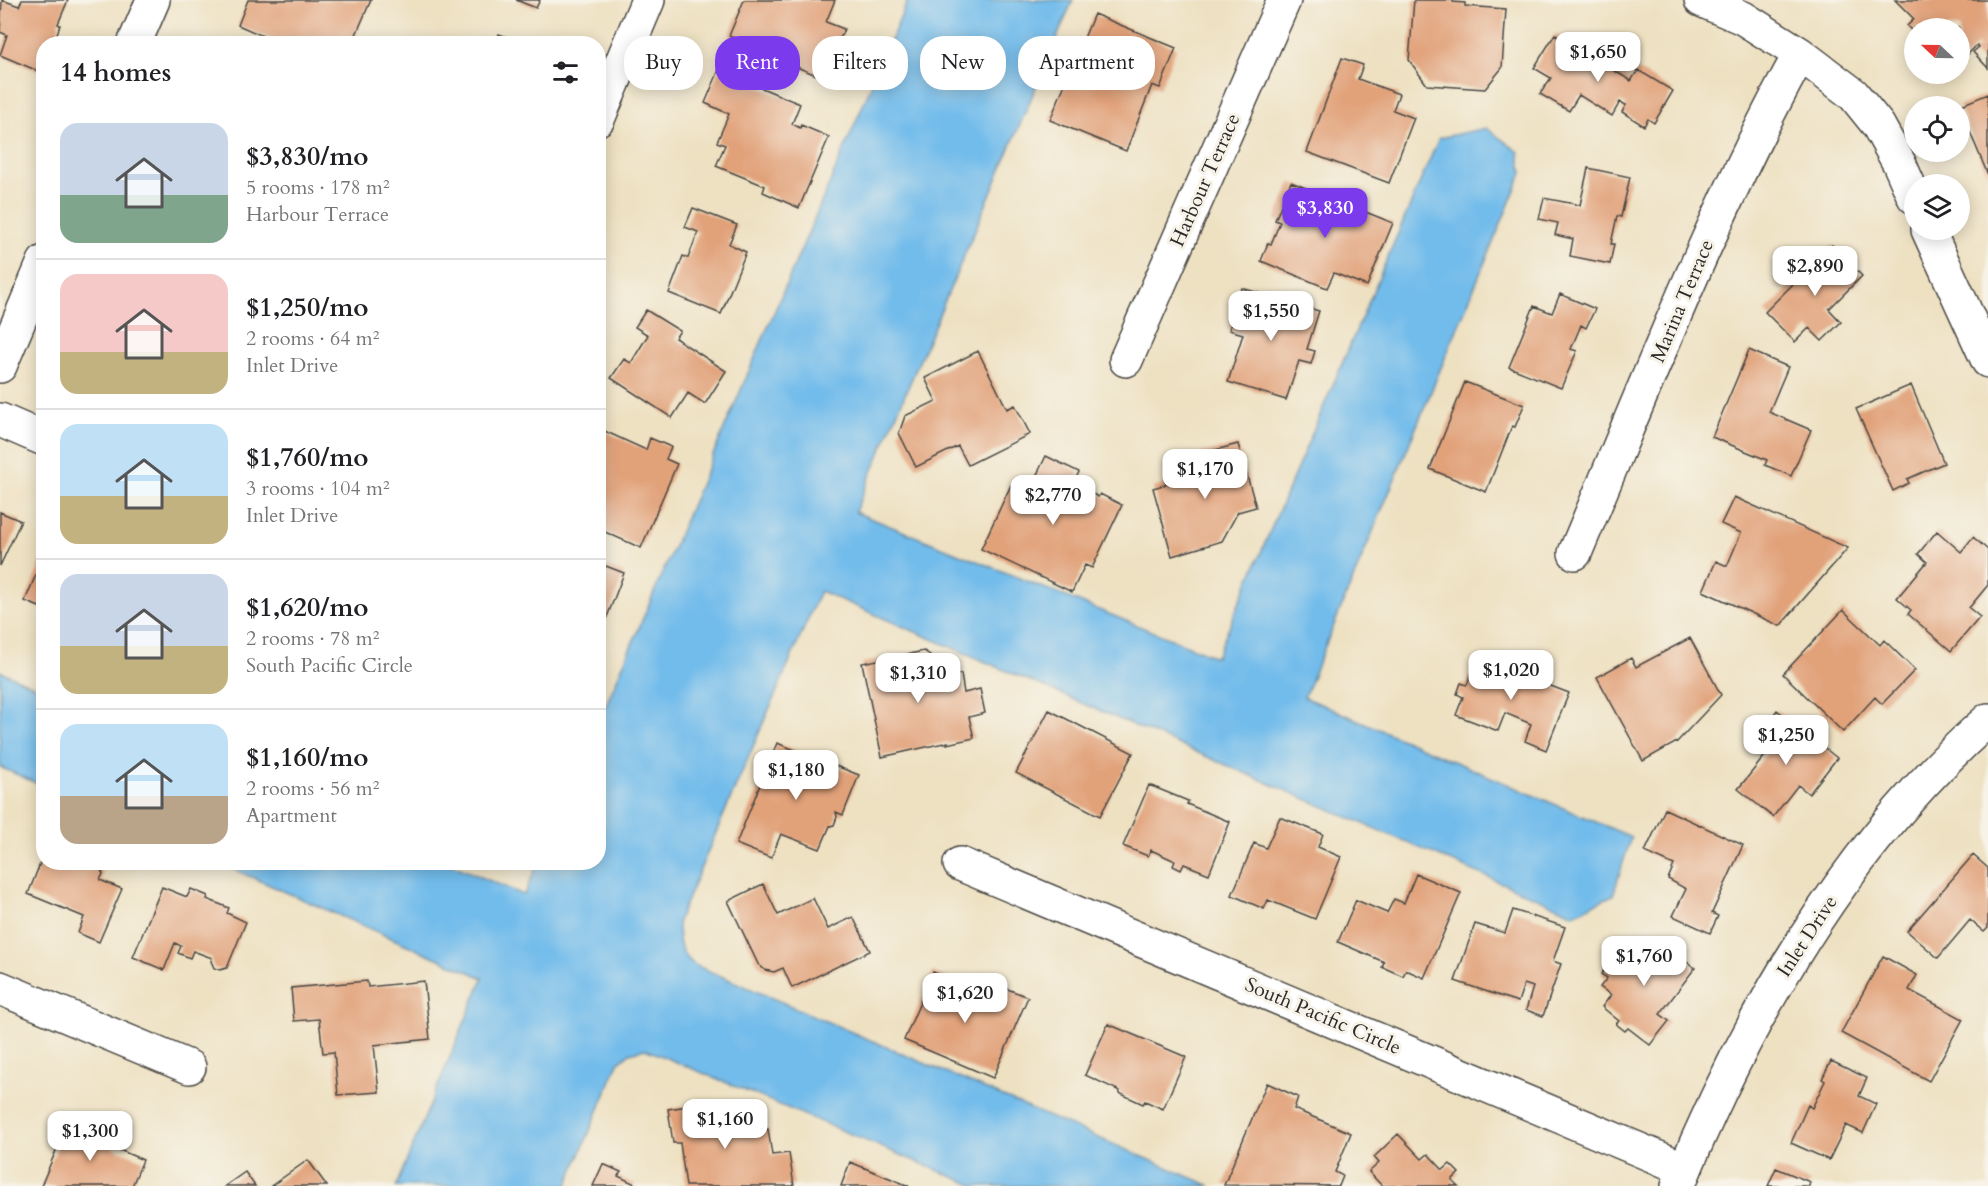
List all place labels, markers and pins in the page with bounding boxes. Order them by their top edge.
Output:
pin: $1,650 [1549,32,1647,83]
pin: $3,830 [1276,188,1374,239]
pin: $2,890 [1766,246,1864,297]
pin: $1,550 [1222,291,1320,342]
pin: $1,170 [1156,449,1254,500]
pin: $2,770 [1004,475,1102,526]
pin: $1,020 [1462,650,1560,701]
pin: $1,310 [869,653,967,704]
pin: $1,250 [1737,715,1835,766]
pin: $1,180 [747,750,845,801]
pin: $1,760 [1595,936,1693,987]
pin: $1,620 [916,973,1014,1024]
pin: $1,160 [676,1099,774,1150]
pin: $1,300 [41,1111,139,1162]

